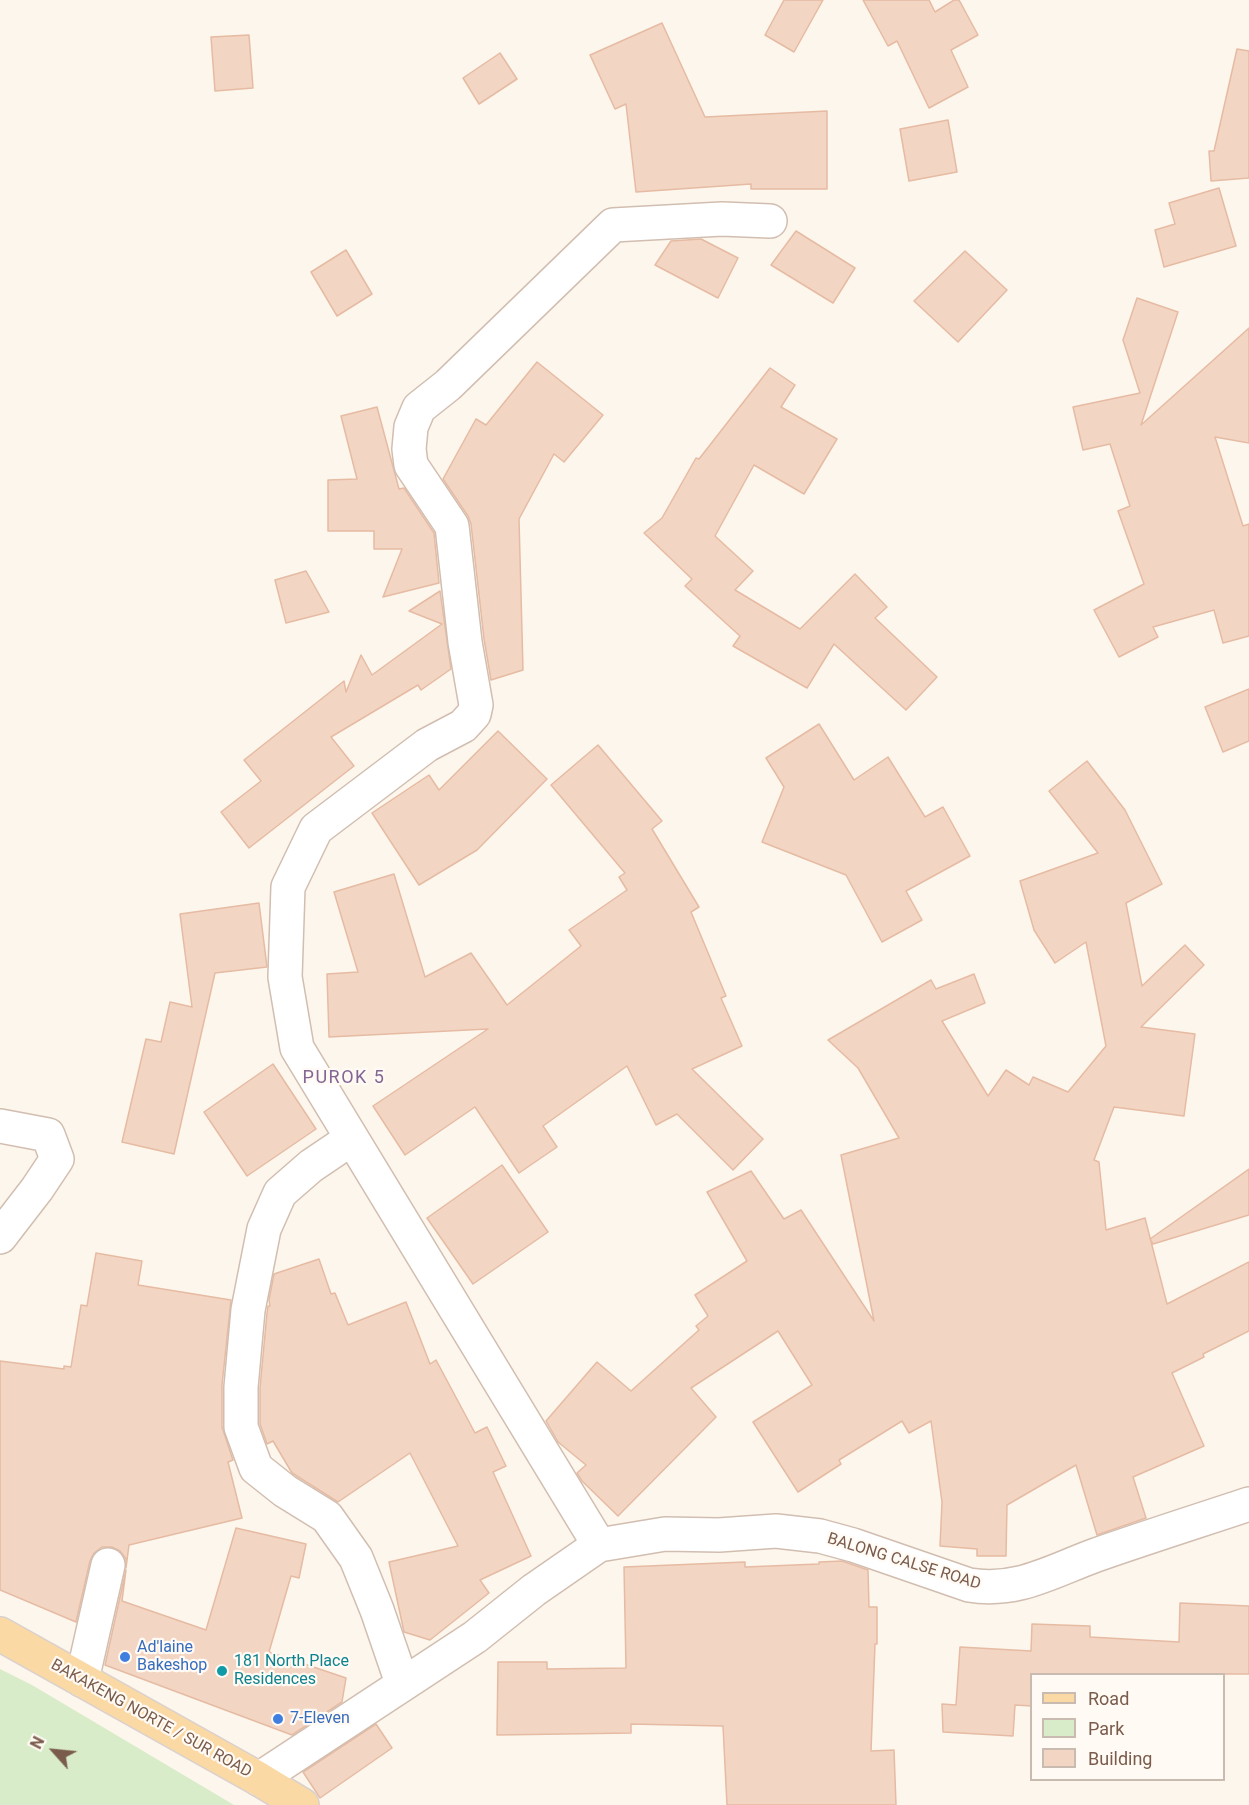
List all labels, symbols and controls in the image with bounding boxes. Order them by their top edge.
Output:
district label: PUROK 5 [303,1067,385,1089]
street label: BALONG CALSE ROAD [825,1530,983,1594]
place label: Ad'laine Bakeshop [137,1638,207,1676]
marker: Ad'laine Bakeshop [118,1650,132,1664]
place label: 181 North Place Residences [234,1652,349,1690]
street label: BAKAKENG NORTE / SUR ROAD [47,1656,255,1782]
marker: 181 North Place Residences [215,1664,229,1678]
legend [1030,1673,1225,1781]
text: Road [1088,1688,1129,1709]
place label: 7-Eleven [290,1709,350,1729]
marker: 7-Eleven [271,1712,285,1726]
text: Park [1088,1718,1124,1739]
north arrow [24,1721,84,1781]
text: N [26,1733,49,1752]
text: Building [1088,1748,1152,1769]

